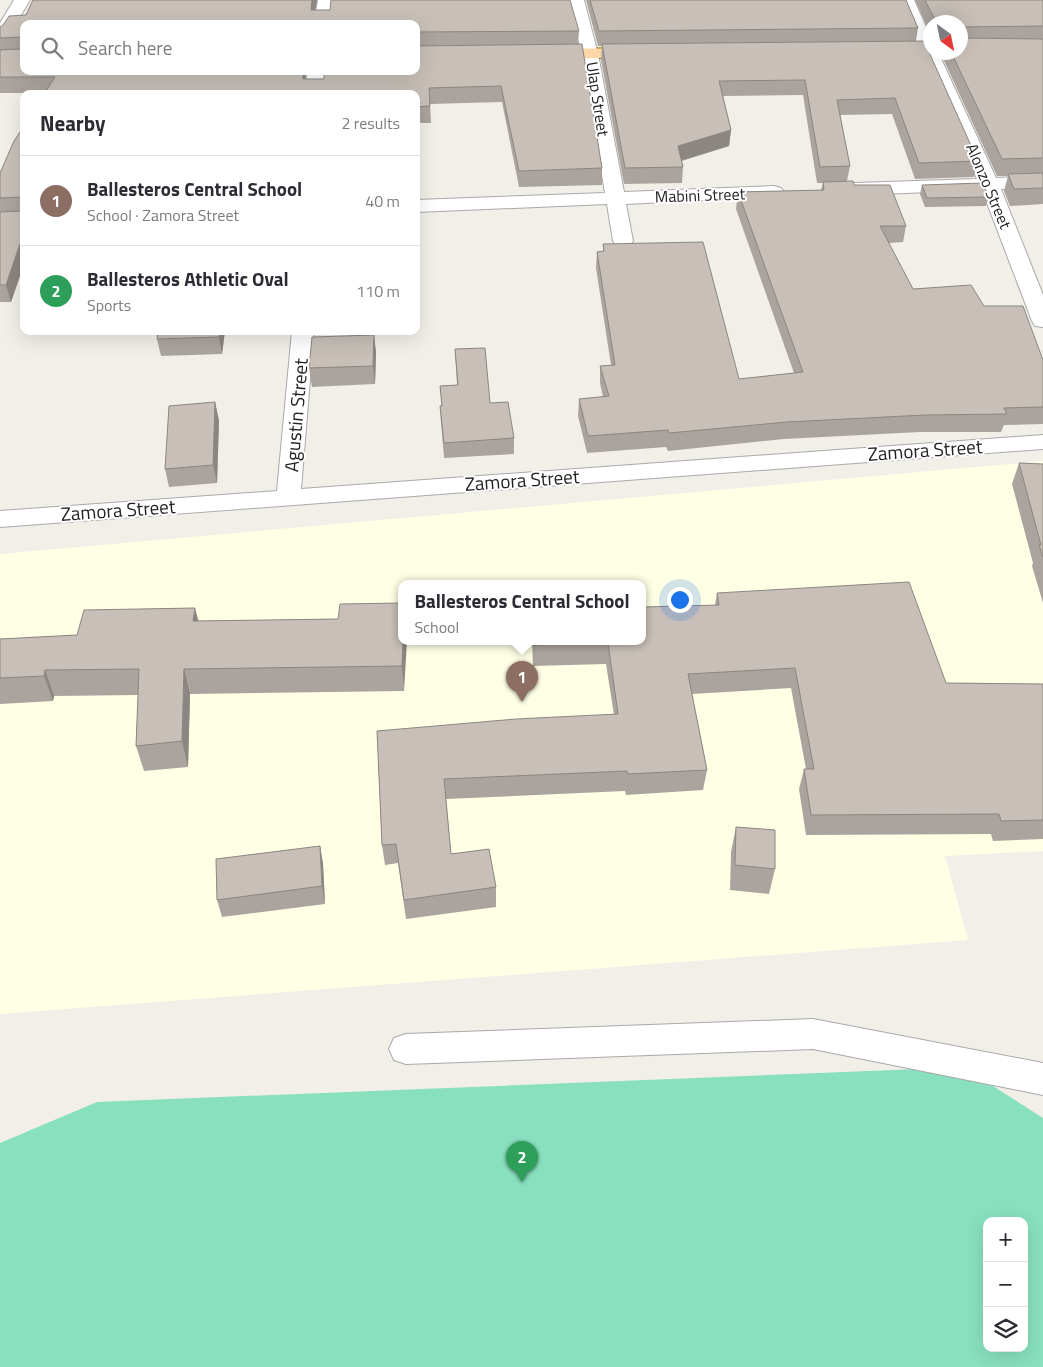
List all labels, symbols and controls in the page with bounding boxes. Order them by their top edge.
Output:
north arrow [923,15,968,60]
search box [20,20,420,75]
text: Search here [78,33,172,62]
icon: search [38,34,66,62]
street label: Ulap Street [580,60,616,138]
text: Nearby [40,107,105,139]
text: 2 results [341,111,400,135]
street label: Alonzo Street [960,140,1018,233]
text: Ballesteros Central School [87,174,302,203]
street label: Mabini Street [654,181,746,209]
text: 1 [52,189,60,213]
text: 40 m [365,189,400,213]
text: School · Zamora Street [87,203,239,227]
text: Ballesteros Athletic Oval [87,264,289,293]
text: 2 [52,279,60,303]
text: 110 m [356,279,400,303]
text: Sports [87,293,131,317]
street label: Agustin Street [276,357,315,473]
street label: Zamora Street [867,431,984,468]
street label: Zamora Street [464,461,581,498]
street label: Zamora Street [60,491,177,528]
popup [398,580,646,645]
text: Ballesteros Central School [414,586,630,615]
your location [667,587,693,613]
text: School [414,615,459,639]
pin: 1 [506,661,538,702]
pin: 2 [506,1141,538,1182]
map controls [983,1217,1028,1352]
button: + [983,1217,1028,1262]
button: − [983,1262,1028,1307]
button: layers [983,1307,1028,1352]

